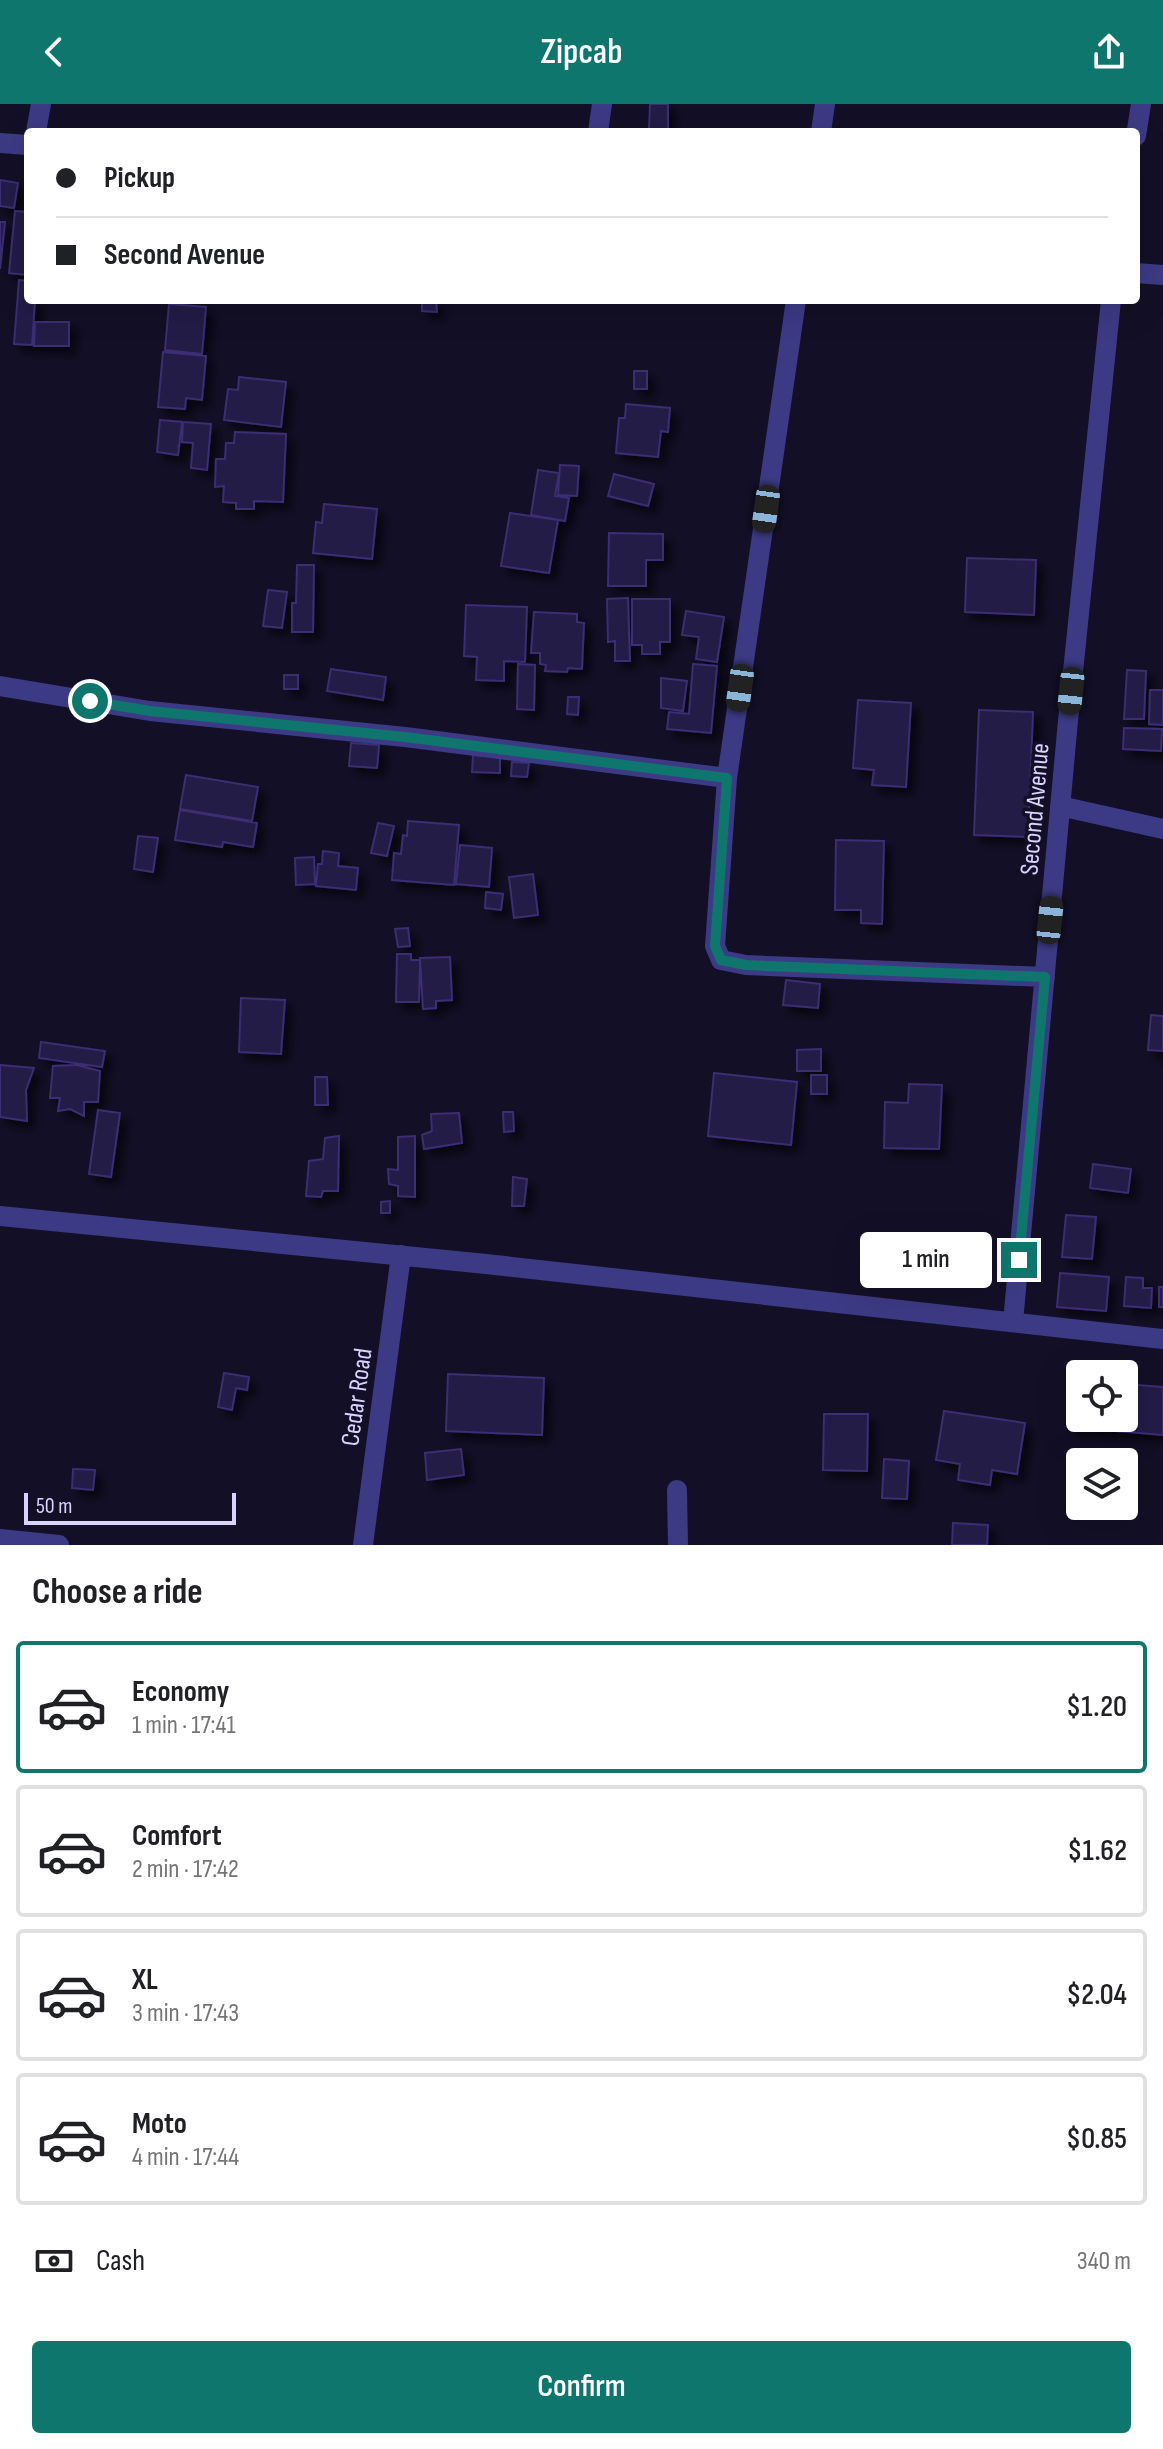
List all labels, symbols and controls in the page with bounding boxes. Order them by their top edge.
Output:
icon: back [32,30,76,74]
icon: share [1087,30,1131,74]
text: Zipcab [540,31,623,74]
text: Pickup [104,160,175,196]
text: Second Avenue [104,237,265,273]
car [751,484,781,534]
car [725,663,755,713]
car [1057,666,1085,716]
route start [72,683,108,719]
street label: Second Avenue [1014,742,1057,876]
car [1036,895,1064,945]
callout: 1 min [859,1232,991,1288]
route end [1001,1242,1037,1278]
text: 1 min [902,1244,950,1275]
street label: Cedar Road [335,1346,380,1448]
map controls [1066,1360,1138,1520]
button: locate [1066,1360,1138,1432]
button: layers [1066,1448,1138,1520]
scale bar [24,1489,236,1525]
text: 50 m [36,1493,72,1520]
text: Choose a ride [32,1571,203,1614]
icon: car [36,1671,108,1743]
text: Economy [132,1674,229,1710]
text: $1.20 [1066,1689,1127,1725]
text: 1 min · 17:41 [132,1710,236,1741]
icon: car [36,1815,108,1887]
text: Comfort [132,1818,222,1854]
text: $1.62 [1067,1833,1127,1869]
text: 2 min · 17:42 [132,1854,239,1885]
icon: car [36,1959,108,2031]
text: XL [132,1962,158,1998]
text: $2.04 [1066,1977,1127,2013]
text: 3 min · 17:43 [132,1998,239,2029]
icon: car [36,2103,108,2175]
text: Moto [132,2106,187,2142]
text: $0.85 [1066,2121,1127,2157]
text: 4 min · 17:44 [132,2142,239,2173]
icon: cash [32,2239,76,2283]
text: Cash [96,2243,145,2279]
text: 340 m [1077,2246,1131,2277]
button: Confirm [32,2341,1131,2433]

